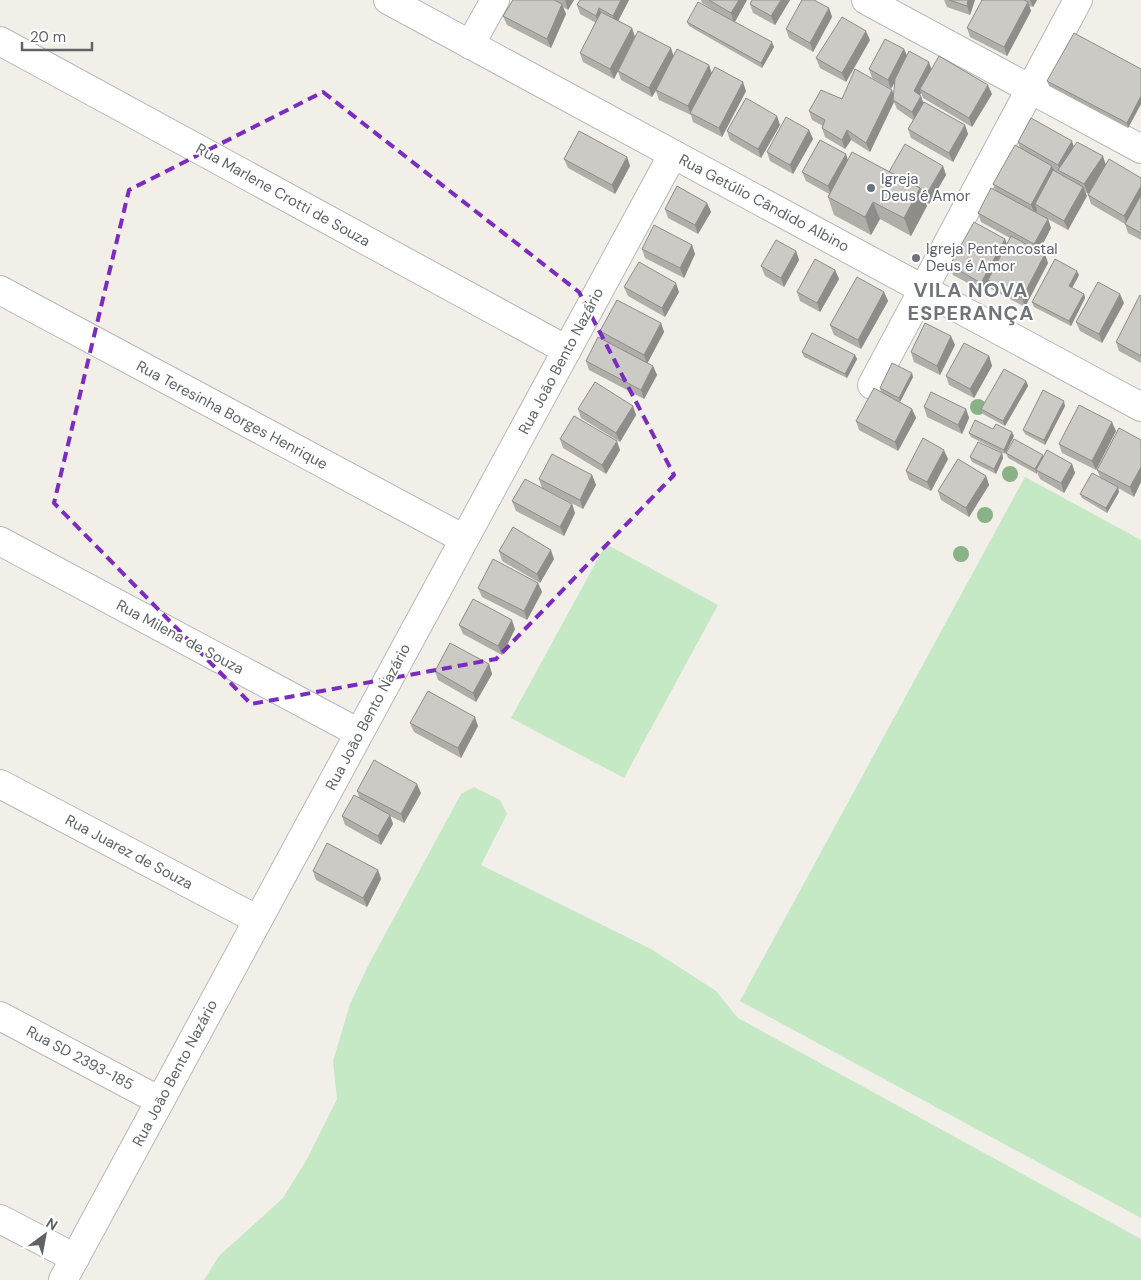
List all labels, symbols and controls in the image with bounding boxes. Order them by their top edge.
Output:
scale bar [22,20,92,52]
text: 20 m [30,27,66,47]
street label: Rua Marlene Crotti de Souza [192,139,374,251]
street label: Rua Getúlio Cândido Albino [675,150,853,257]
place label: Igreja Deus é Amor [881,169,971,206]
marker: Igreja Deus é Amor [865,182,877,194]
place label: Igreja Pentencostal Deus é Amor [926,239,1058,276]
marker: Igreja Pentencostal Deus é Amor [910,252,922,264]
district label: VILA NOVA ESPERANÇA [908,277,1034,326]
street label: Rua João Bento Nazário [514,284,608,438]
street label: Rua Teresinha Borges Henrique [133,356,331,474]
street label: Rua Milena de Souza [113,595,247,679]
street label: Rua João Bento Nazário [321,640,415,794]
street label: Rua Juarez de Souza [62,810,196,894]
street label: Rua João Bento Nazário [128,996,222,1150]
street label: Rua SD 2393-185 [23,1021,137,1095]
north arrow [20,1210,70,1260]
text: N [43,1214,61,1234]

